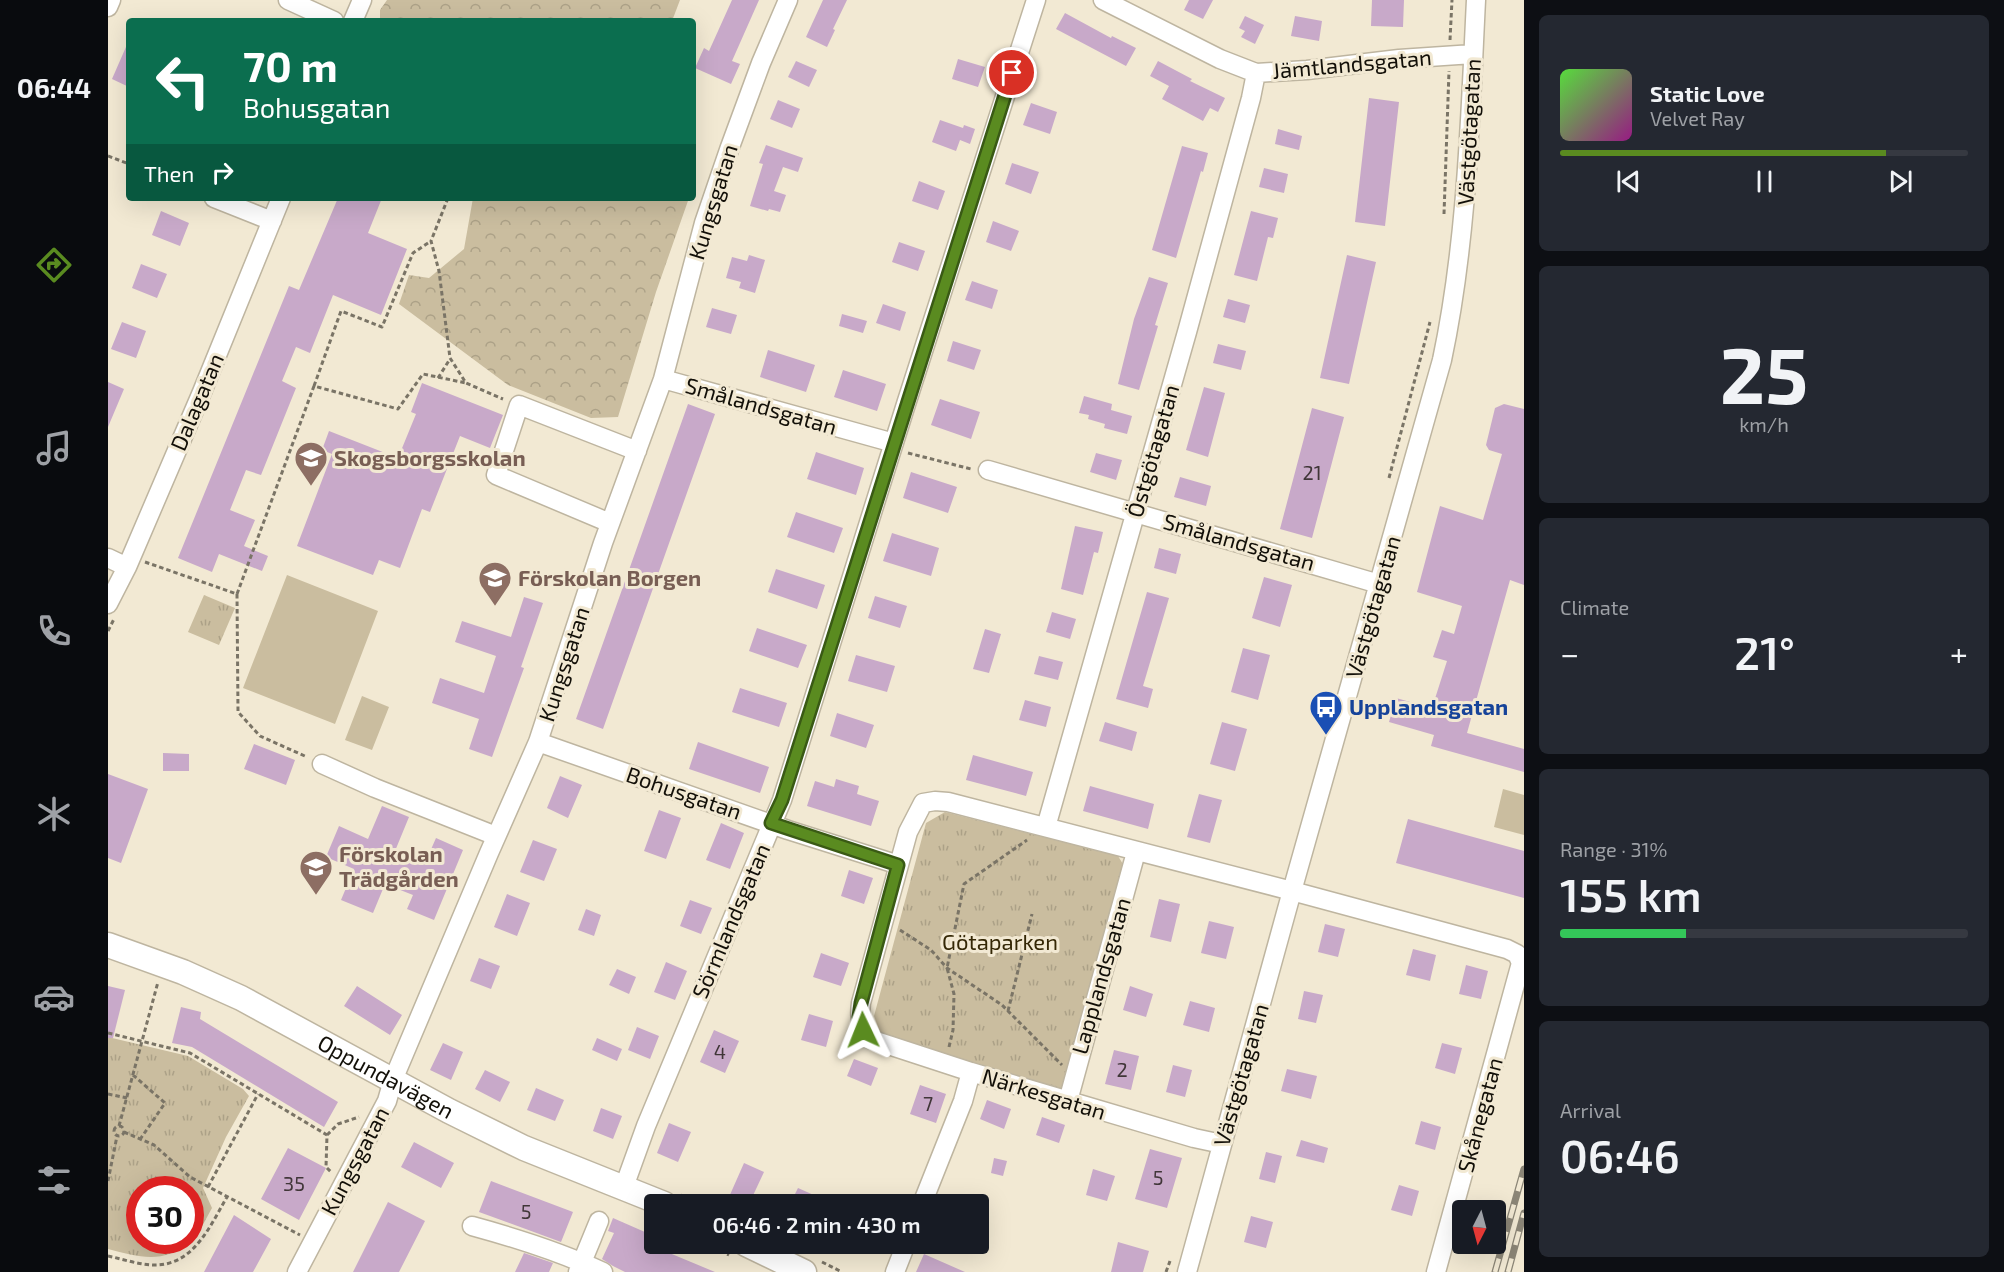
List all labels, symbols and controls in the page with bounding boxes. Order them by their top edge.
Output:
text: 70 m [243,40,338,90]
icon: left [144,42,222,120]
street label: Jämtlandsgatan [1271,43,1433,83]
pin [986,47,1037,98]
icon: arrive [995,56,1028,89]
street label: Västgötagatan [1451,58,1485,206]
text: 06:44 [17,71,91,103]
text: Static Love [1650,80,1765,106]
text: Bohusgatan [243,91,390,123]
text: Velvet Ray [1650,106,1745,130]
street label: Kungsgatan [682,141,742,262]
icon: right [206,156,239,189]
text: Then [144,160,194,186]
icon: previous [1612,165,1645,198]
icon: pause [1748,165,1781,198]
icon: next [1884,165,1917,198]
icon: directions [33,244,75,286]
text: 25 [1720,326,1808,420]
street label: Dalagatan [164,349,228,454]
street label: Smålandsgatan [683,371,840,439]
street label: Östgötagatan [1121,381,1183,520]
text: km/h [1739,412,1789,436]
icon: music [33,427,75,469]
school or university icon: Skogsborgsskolan [293,440,329,487]
place label: Skogsborgsskolan [334,444,526,470]
house number: 21 [1302,460,1322,484]
street label: Smålandsgatan [1161,507,1318,575]
street label: Västgötagatan [1339,532,1405,681]
school or university icon: Förskolan Borgen [477,560,513,607]
place label: Förskolan Borgen [518,564,701,590]
text: Climate [1560,595,1629,619]
street label: Kungsgatan [532,603,594,724]
icon: phone [33,610,75,652]
text: 21° [1734,625,1795,679]
text: − [1560,633,1579,673]
text: + [1950,633,1968,673]
bus stop icon: Upplandsgatan [1308,689,1344,736]
place label: Upplandsgatan [1349,693,1508,719]
street label: Bohusgatan [623,760,745,824]
icon: climate [33,793,75,835]
text: Range · 31% [1560,837,1667,861]
street label: Sörmlandsgatan [686,839,774,1002]
place label: Förskolan Trädgården [339,840,459,891]
school or university icon: Förskolan Trädgården [298,849,334,896]
text: 155 km [1560,867,1701,921]
street label: Lapplandsgatan [1065,894,1135,1057]
park label: Götaparken [942,928,1058,954]
icon: car [33,976,75,1018]
position arrow [831,998,895,1062]
street label: Västgötagatan [1207,1000,1273,1149]
street label: Oppundavägen [314,1028,459,1123]
house number: 4 [714,1039,726,1063]
street label: Skånegatan [1451,1055,1507,1175]
house number: 2 [1116,1057,1128,1081]
street label: Närkesgatan [979,1062,1109,1124]
house number: 7 [923,1091,933,1115]
text: Arrival [1560,1098,1621,1122]
street label: Kungsgatan [315,1102,394,1219]
text: 06:46 [1560,1128,1680,1182]
icon: filters [33,1159,75,1201]
house number: 5 [1153,1165,1163,1189]
house number: 35 [283,1171,305,1195]
speed limit sign: 30 [126,1176,204,1254]
house number: 5 [521,1199,531,1223]
north arrow [1452,1200,1506,1254]
map controls [1452,1200,1506,1254]
text: 06:46 · 2 min · 430 m [712,1211,921,1237]

